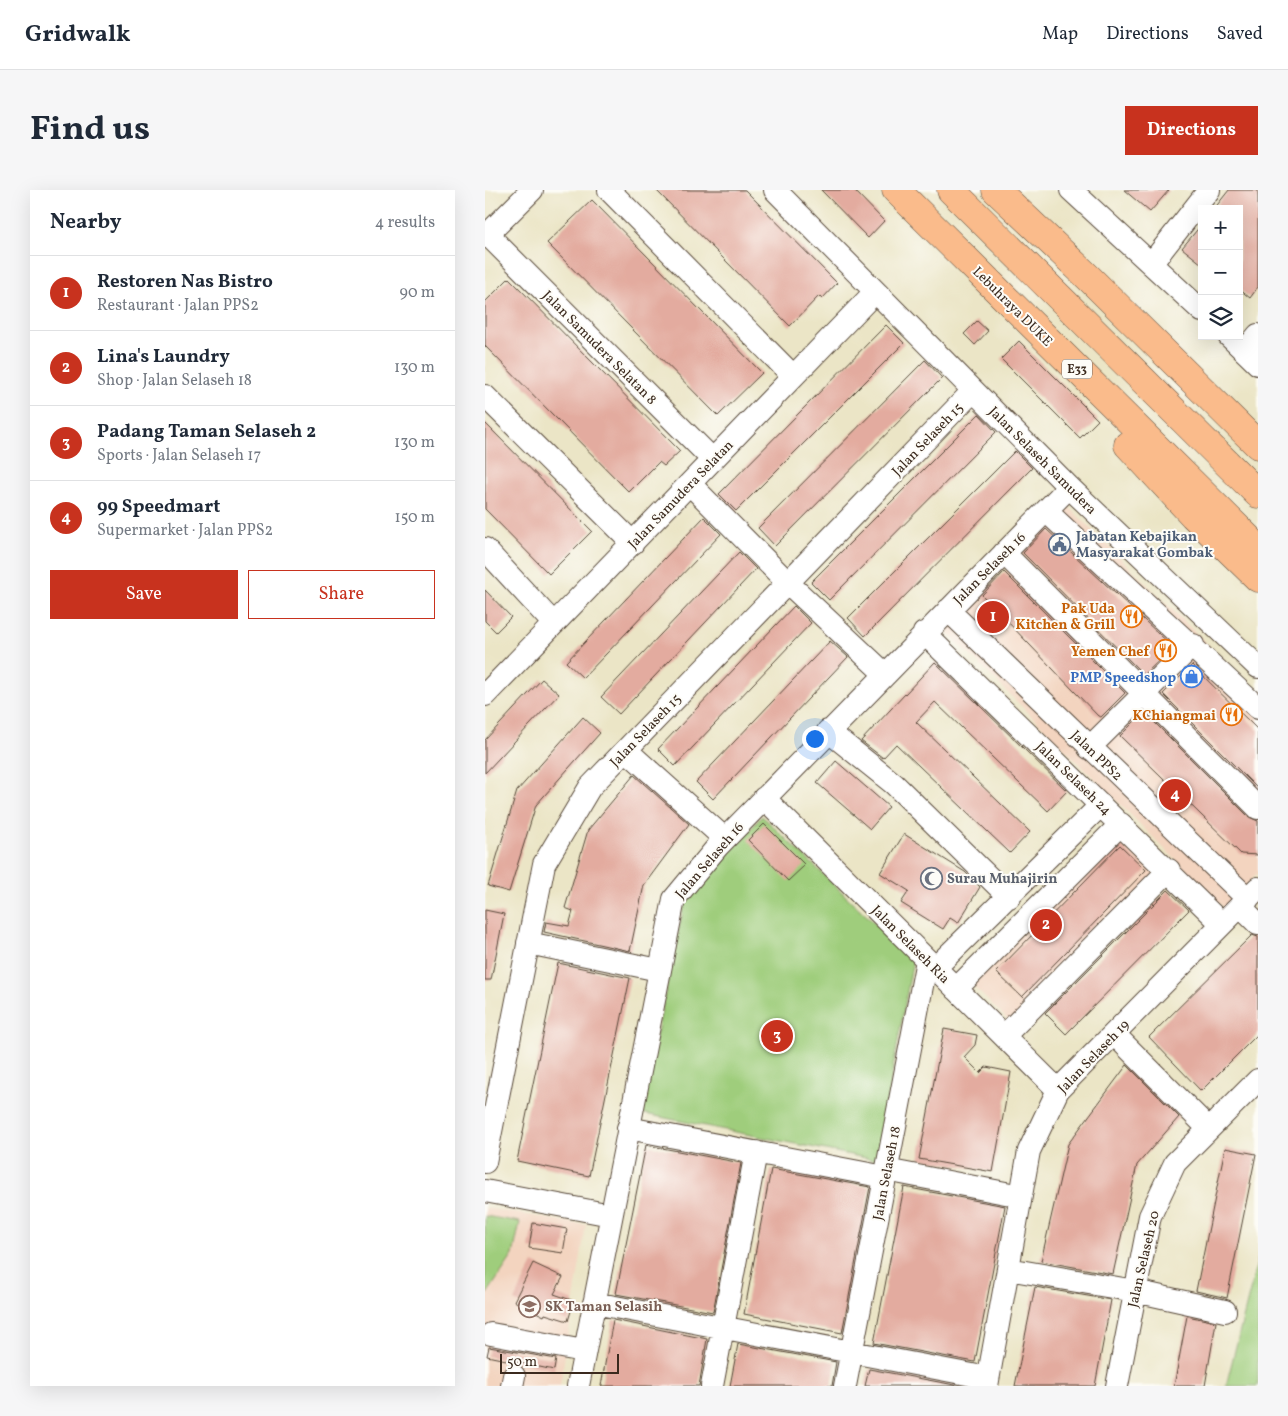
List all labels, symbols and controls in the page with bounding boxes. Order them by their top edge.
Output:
text: Gridwalk [25,18,131,52]
text: Map [1042,22,1078,47]
text: Directions [1106,22,1189,47]
text: Saved [1217,22,1263,47]
text: Find us [30,106,150,154]
button: Directions [1125,106,1258,155]
map controls [1198,205,1243,340]
button: + [1198,205,1243,250]
text: Nearby [50,208,121,237]
text: 4 results [375,212,435,234]
button: − [1198,250,1243,295]
street label: Lebuhraya DUKE [968,263,1056,351]
text: Restoren Nas Bistro [97,269,273,295]
text: 1 [63,282,69,304]
text: 90 m [399,282,435,304]
street label: Jalan Samudera Selatan 8 [538,287,660,409]
text: Restaurant · Jalan PPS2 [97,295,259,317]
button: layers [1198,295,1243,340]
text: Lina's Laundry [97,344,230,370]
text: 2 [62,357,70,379]
text: 130 m [394,357,435,379]
road number: E33 [1062,360,1092,378]
text: Shop · Jalan Selaseh 18 [97,370,252,392]
street label: Jalan Selaseh 15 [888,399,968,481]
street label: Jalan Selaseh Samudera [984,403,1100,519]
text: Padang Taman Selaseh 2 [97,419,316,445]
text: 3 [62,432,70,454]
text: 130 m [394,432,435,454]
street label: Jalan Samudera Selatan [624,436,738,554]
text: Sports · Jalan Selaseh 17 [97,445,261,467]
text: 99 Speedmart [97,494,220,520]
text: 4 [61,507,71,529]
text: 150 m [394,507,435,529]
text: Supermarket · Jalan PPS2 [97,520,273,542]
place label: Jabatan Kebajikan Masyarakat Gombak [1075,528,1213,563]
street label: Jalan Selaseh 16 [950,529,1031,610]
public building icon: Jabatan Kebajikan Masyarakat Gombak [1048,532,1072,556]
button: Save [50,570,238,619]
button: Share [248,570,435,619]
pin: 1 [977,598,1009,636]
place label: Pak Uda Kitchen & Grill [1016,600,1115,635]
restaurant icon: Pak Uda Kitchen & Grill [1119,604,1143,628]
restaurant icon: Yemen Chef [1153,639,1177,663]
place label: Yemen Chef [1071,643,1150,662]
shop icon: PMP Speedshop [1180,665,1204,689]
place label: PMP Speedshop [1070,669,1176,688]
street label: Jalan Selaseh 15 [606,690,686,772]
restaurant icon: KChiangmai [1220,703,1244,727]
place label: KChiangmai [1133,707,1216,726]
your location [802,726,828,752]
street label: Jalan PPS2 [1066,727,1126,786]
street label: Jalan Selaseh 24 [1031,738,1115,820]
pin: 4 [1159,776,1191,814]
street label: Jalan Selaseh 16 [672,819,749,903]
mosque icon: Surau Muhajirin [919,866,943,890]
place label: Surau Muhajirin [947,870,1058,889]
street label: Jalan Selaseh Ria [866,902,953,989]
pin: 2 [1030,906,1062,944]
street label: Jalan Selaseh 19 [1054,1016,1134,1098]
pin: 3 [761,1017,793,1055]
street label: Jalan Selaseh 18 [869,1124,906,1222]
street label: Jalan Selaseh 20 [1124,1209,1165,1310]
school or university icon: SK Taman Selasih [517,1294,541,1318]
place label: SK Taman Selasih [545,1298,662,1317]
scale bar [500,1351,619,1374]
text: 50 m [507,1353,537,1372]

